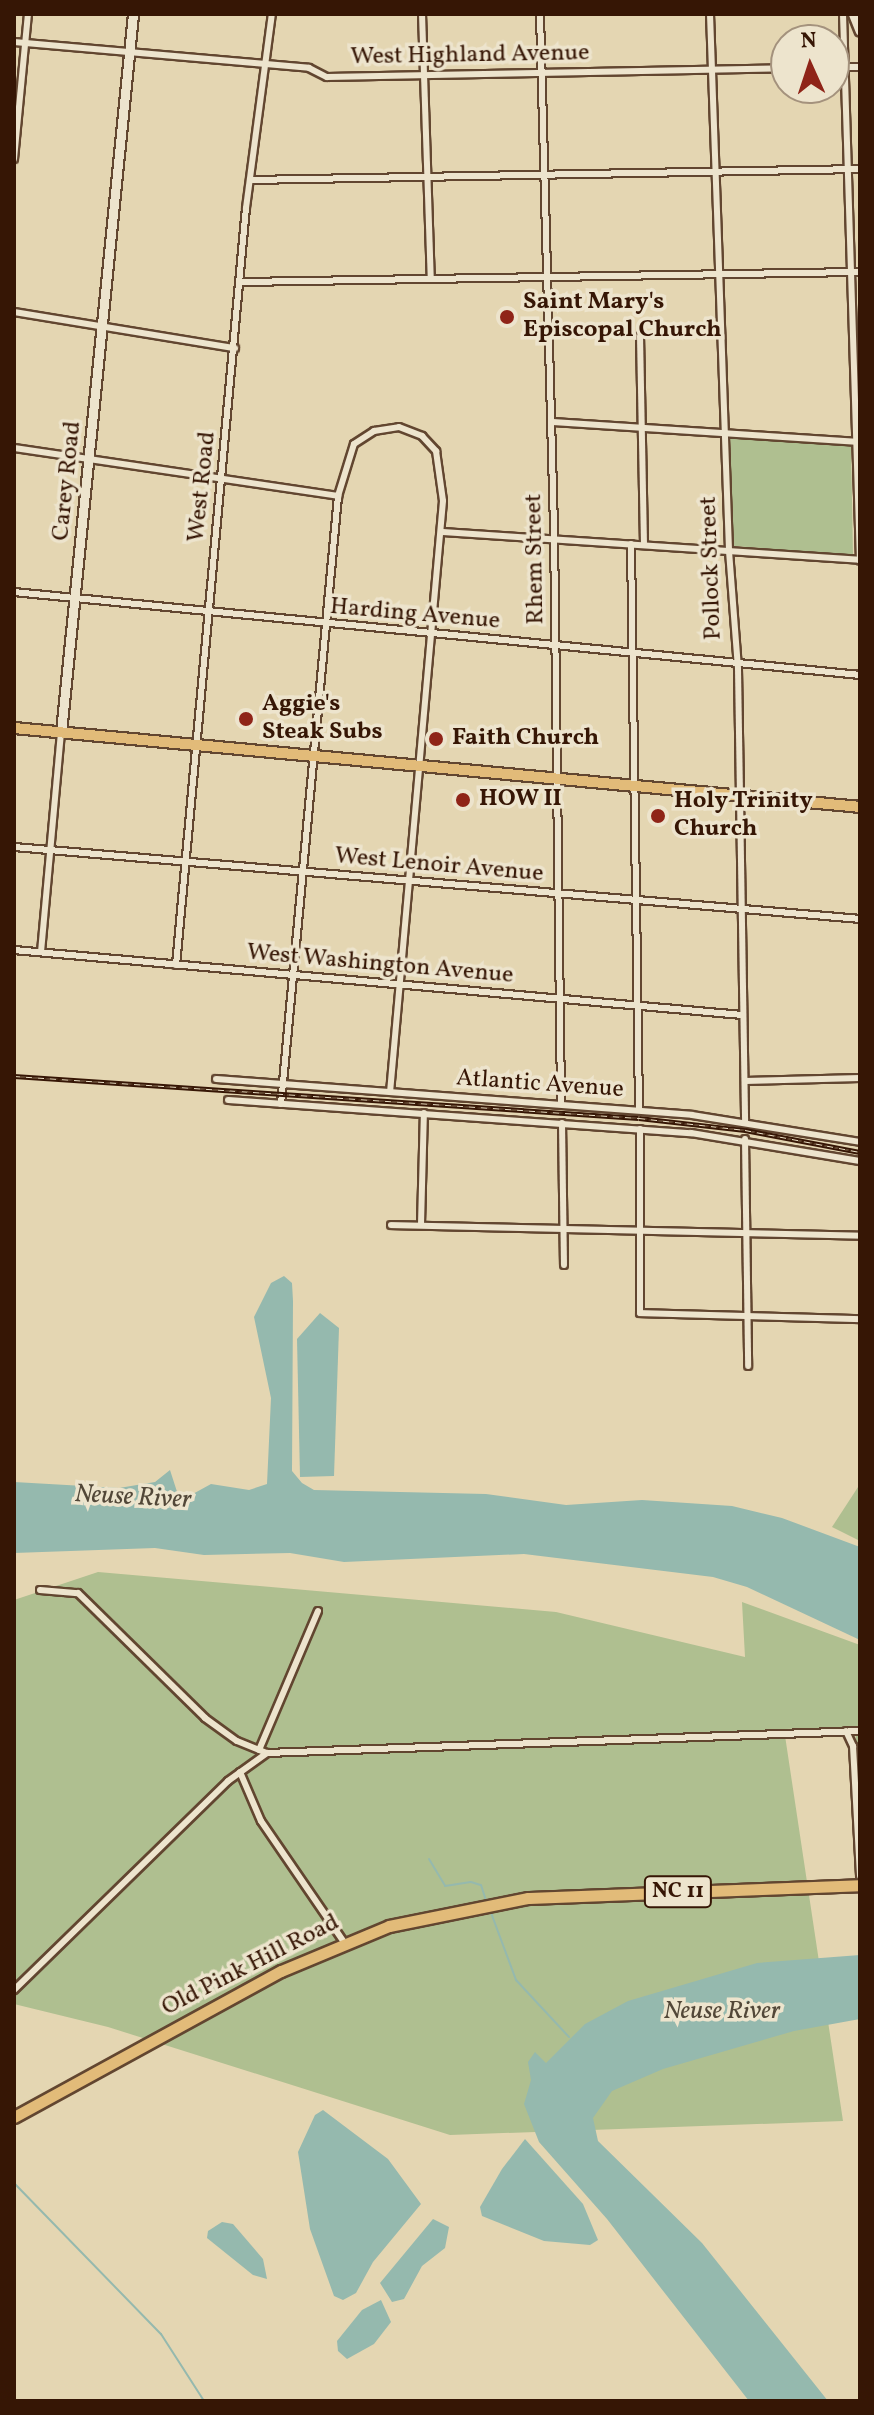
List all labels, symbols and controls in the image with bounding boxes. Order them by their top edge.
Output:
north arrow [770,24,850,104]
text: N [800,26,818,57]
street label: West Highland Avenue [350,40,590,72]
place label: Saint Mary's Episcopal Church [523,289,722,345]
marker: Saint Mary's Episcopal Church [498,308,516,326]
street label: Carey Road [47,419,89,543]
street label: West Road [183,430,223,544]
street label: Rhem Street [520,493,552,625]
street label: Pollock Street [695,496,729,640]
street label: Harding Avenue [329,593,501,637]
place label: Aggie's Steak Subs [262,691,383,747]
marker: Aggie's Steak Subs [237,710,255,728]
place label: Faith Church [452,725,599,753]
marker: Faith Church [427,730,445,748]
place label: HOW II [479,786,562,814]
place label: Holy Trinity Church [674,788,814,844]
marker: HOW II [454,791,472,809]
marker: Holy Trinity Church [649,807,667,825]
street label: West Lenoir Avenue [333,843,545,889]
street label: West Washington Avenue [245,939,515,991]
street label: Atlantic Avenue [455,1065,625,1105]
water label: Neuse River [74,1479,192,1517]
road number: NC 11 [642,1874,714,1910]
street label: Old Pink Hill Road [158,1909,344,2023]
water label: Neuse River [663,1996,781,2028]

